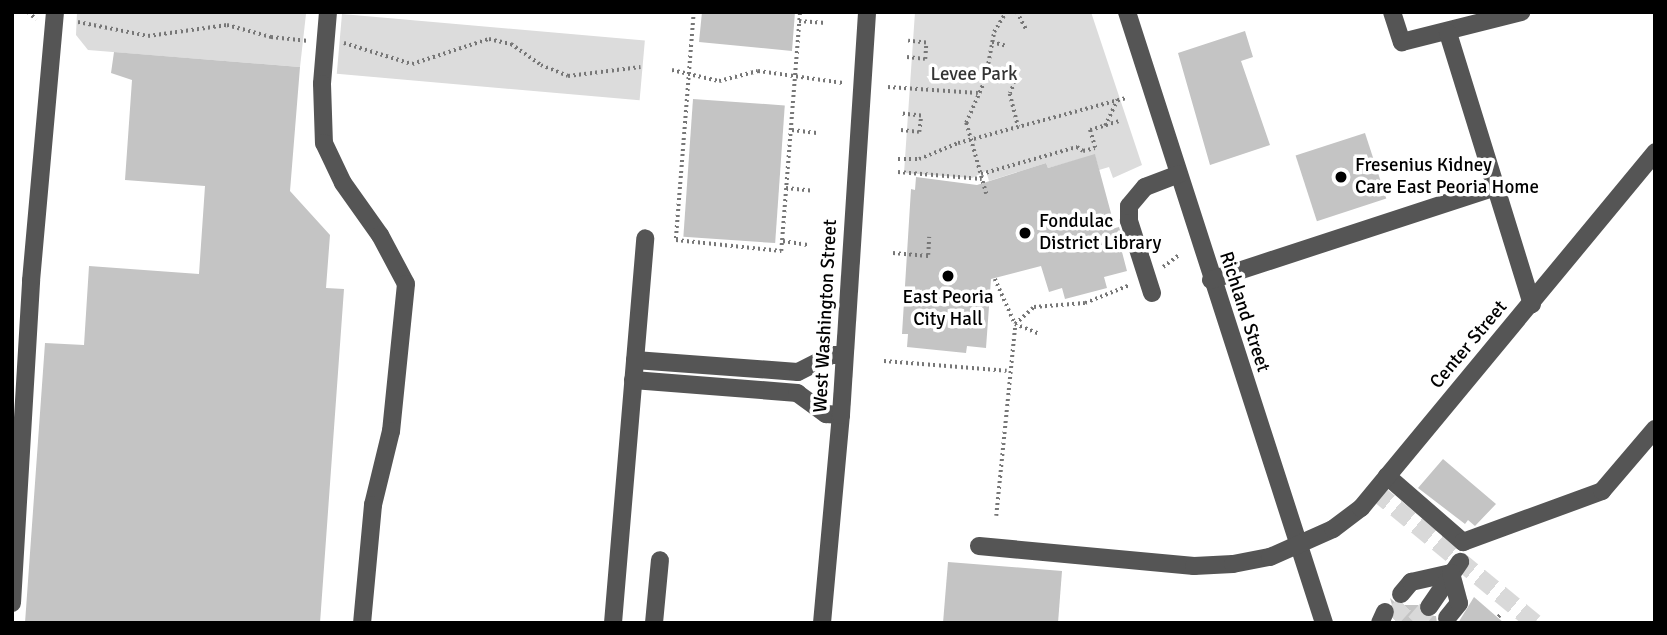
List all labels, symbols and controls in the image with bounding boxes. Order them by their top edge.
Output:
park label: Levee Park [931,64,1017,86]
place label: Fresenius Kidney Care East Peoria Home [1355,155,1539,199]
marker: Fresenius Kidney Care East Peoria Home [1333,169,1349,185]
place label: Fondulac District Library [1039,211,1161,255]
street label: West Washington Street [810,219,842,413]
marker: Fondulac District Library [1017,225,1033,241]
street label: Richland Street [1214,249,1274,375]
marker: East Peoria City Hall [940,268,956,284]
place label: East Peoria City Hall [902,287,994,331]
street label: Center Street [1426,296,1512,394]

